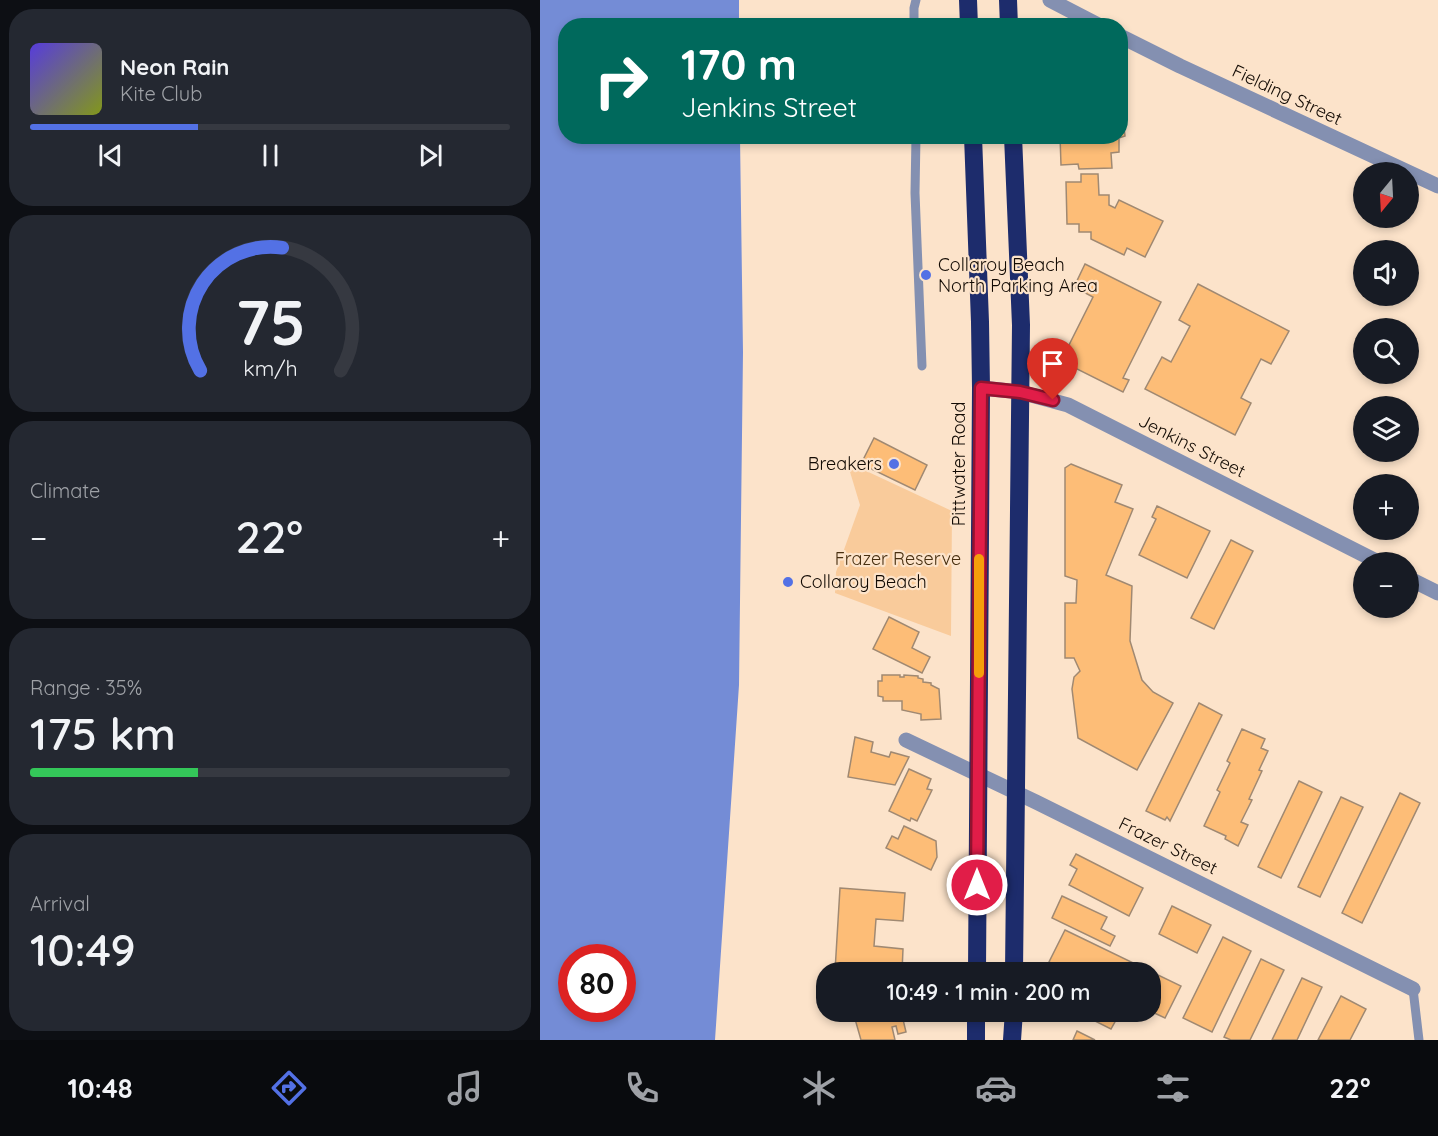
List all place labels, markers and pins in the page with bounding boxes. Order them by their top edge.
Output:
place label: Collaroy Beach North Parking Area [938,253,1098,297]
marker: Collaroy Beach North Parking Area [919,268,933,282]
pin [1027,338,1078,400]
place label: Breakers [808,452,882,475]
marker: Breakers [887,457,901,471]
place label: Collaroy Beach [800,570,927,593]
marker: Collaroy Beach [781,575,795,589]

